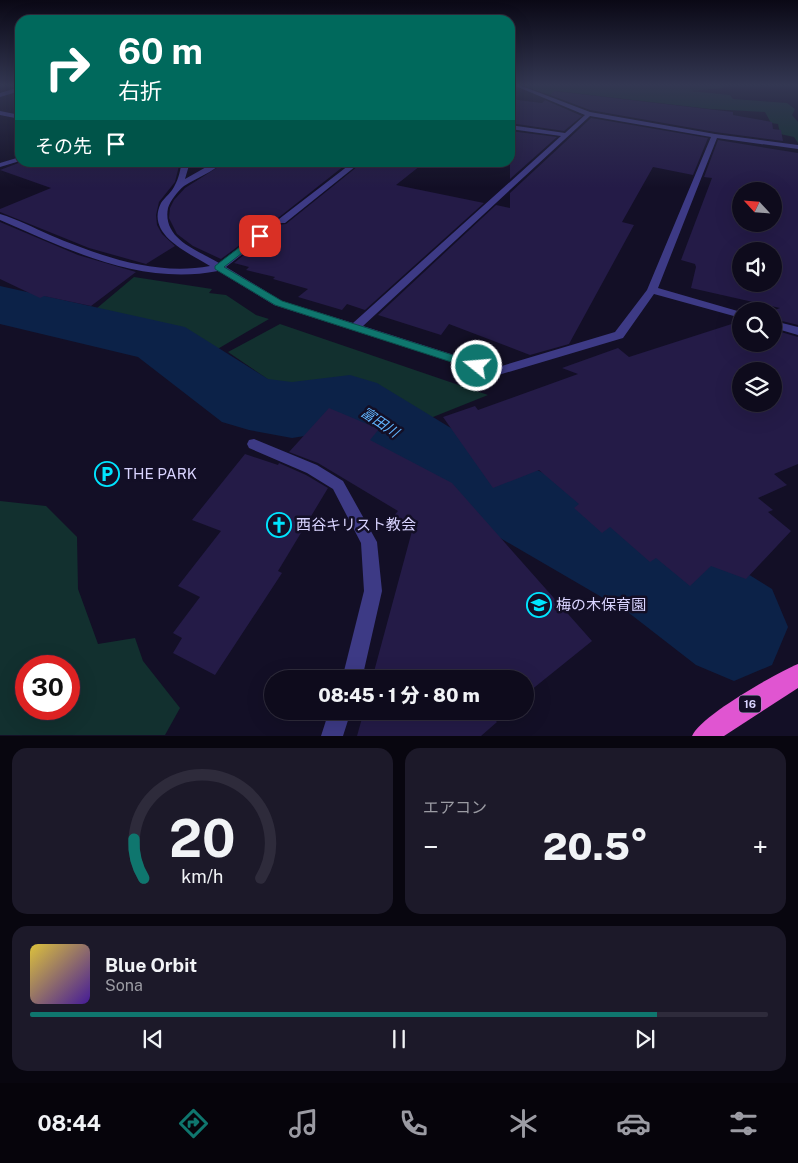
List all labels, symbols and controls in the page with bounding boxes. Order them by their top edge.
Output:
text: 60 m [118,31,203,72]
icon: right [35,35,100,100]
text: 右折 [118,78,162,104]
icon: arrive [102,130,130,158]
text: その先 [35,135,92,157]
north arrow [732,182,782,232]
map controls [732,182,782,412]
pin [239,215,281,257]
icon: arrive [246,222,274,250]
button: sound [732,242,782,292]
button: search [732,302,782,352]
position arrow [450,339,502,391]
button: layers [732,362,782,412]
water label: 富田川 [358,404,404,441]
parking icon: THE PARK [94,461,120,487]
place label: THE PARK [124,465,197,482]
church icon: 西谷キリスト教会 [266,512,292,538]
place label: 西谷キリスト教会 [296,516,416,533]
school or university icon: 梅の木保育園 [526,592,552,618]
place label: 梅の木保育園 [556,596,646,613]
speed limit sign: 30 [15,655,80,720]
text: 08:45 · 1 分 · 80 m [318,684,480,706]
road number: 16 [739,696,761,712]
text: エアコン [423,798,487,817]
text: 20 [169,808,236,869]
text: 20.5° [543,824,648,869]
text: − [423,830,439,863]
text: + [752,830,768,863]
text: km/h [181,866,224,887]
text: Blue Orbit [105,954,197,976]
text: Sona [105,976,143,995]
icon: previous [139,1025,167,1053]
icon: pause [385,1025,413,1053]
icon: next [631,1025,659,1053]
icon: directions [176,1106,211,1141]
icon: music [286,1106,321,1141]
icon: phone [396,1106,431,1141]
icon: climate [506,1106,541,1141]
icon: car [616,1106,651,1141]
icon: filters [726,1106,761,1141]
text: 08:44 [37,1110,101,1136]

